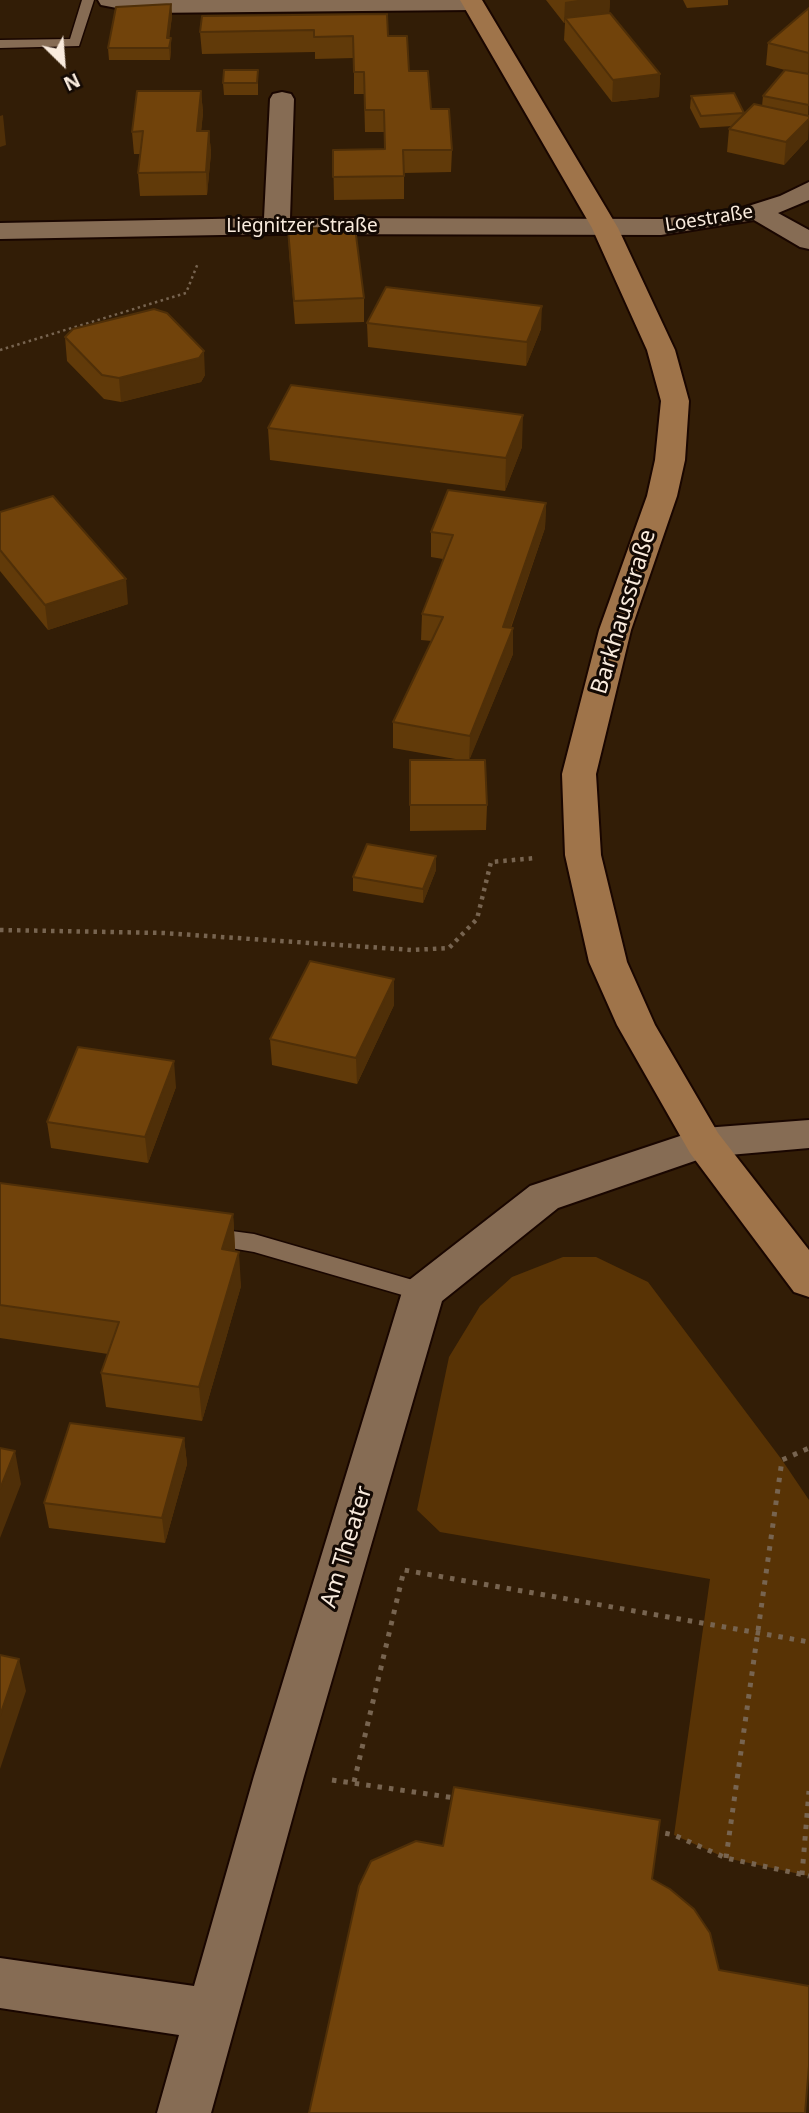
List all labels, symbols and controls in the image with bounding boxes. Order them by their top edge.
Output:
north arrow [28,28,98,98]
text: N [59,67,84,97]
street label: Loestraße [663,201,755,237]
street label: Liegnitzer Straße [226,216,378,238]
street label: Barkhausstraße [586,526,662,698]
street label: Am Theater [315,1483,379,1611]

